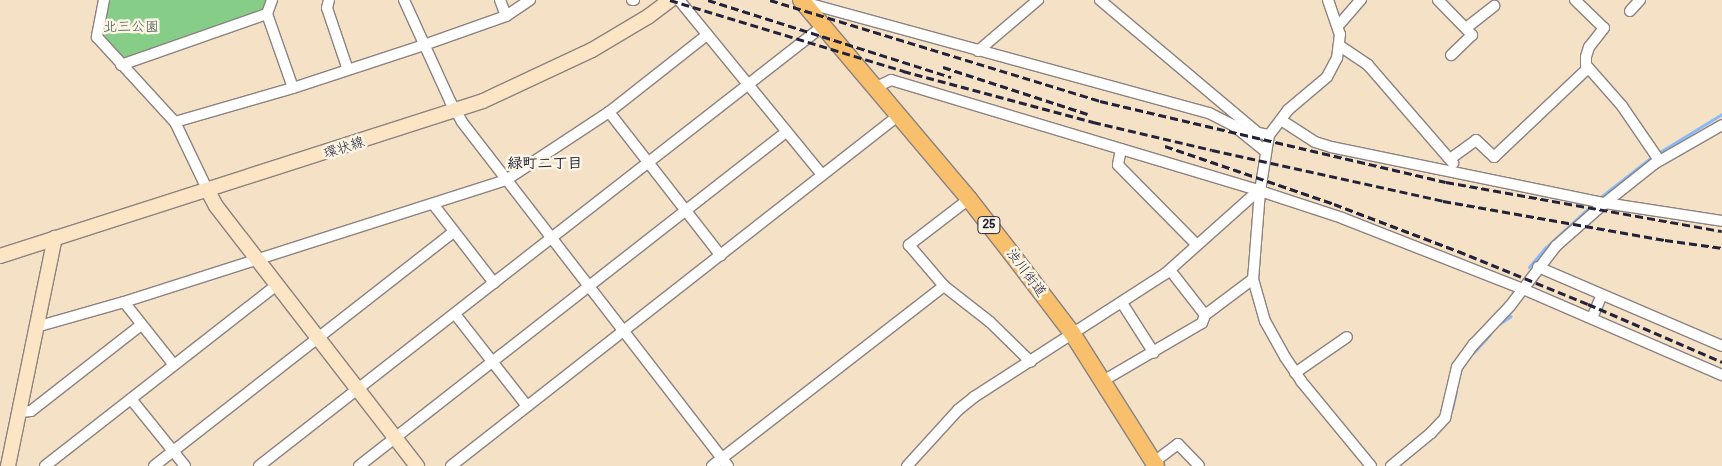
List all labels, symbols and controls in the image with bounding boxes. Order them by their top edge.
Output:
park label: 北三公園 [103,19,159,35]
street label: 環状線 [321,134,367,162]
district label: 緑町二丁目 [508,155,582,173]
road number: 25 [976,216,1002,234]
street label: 渋川街道 [1002,246,1050,300]

